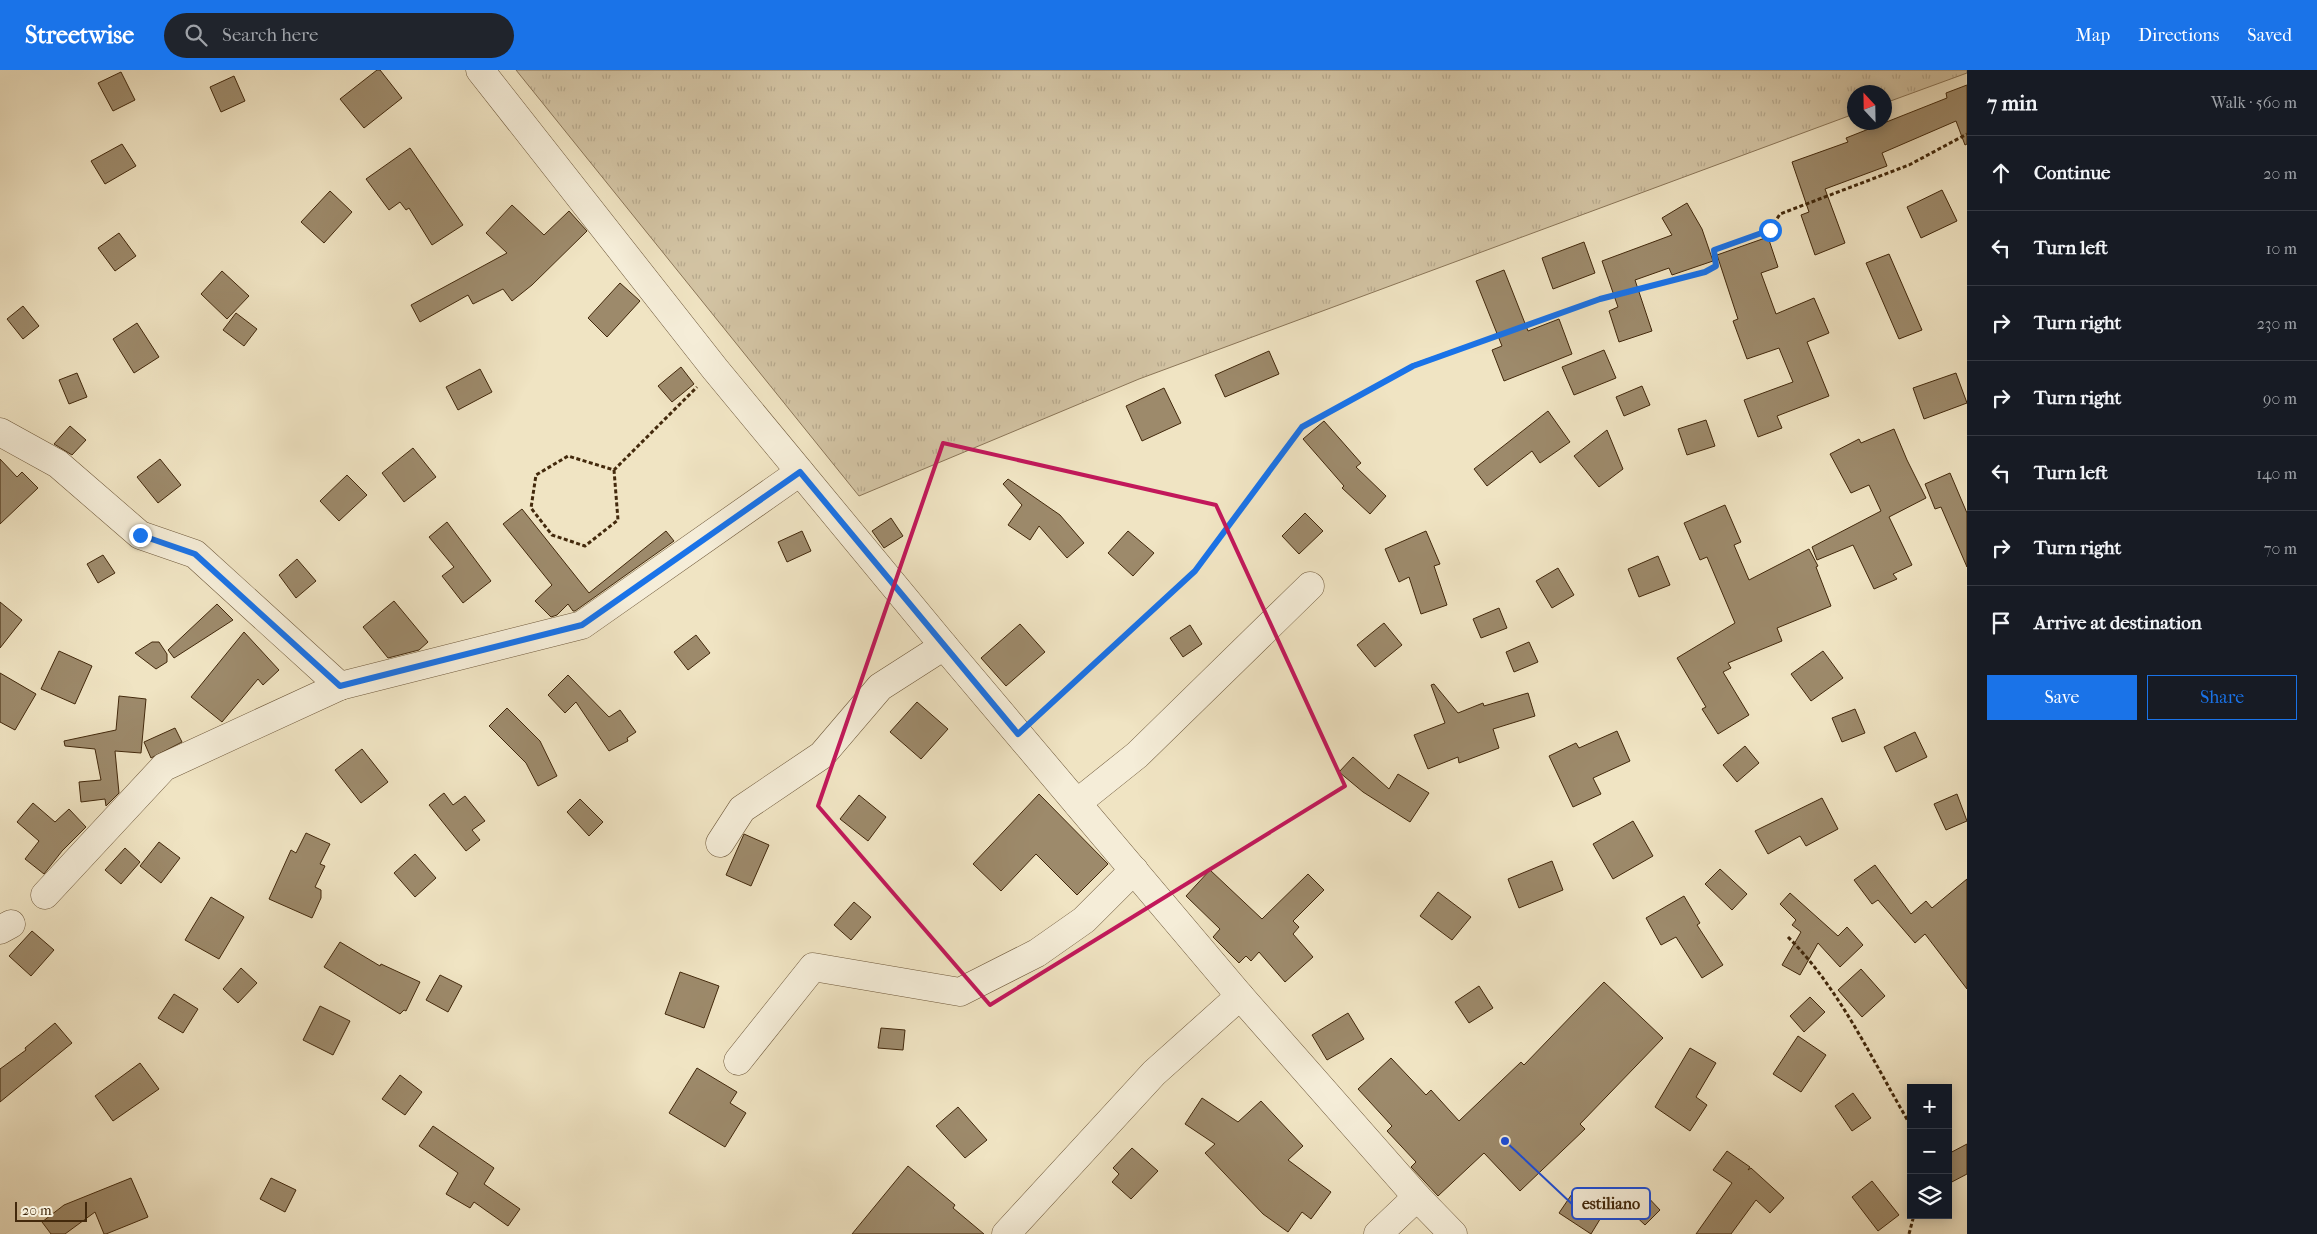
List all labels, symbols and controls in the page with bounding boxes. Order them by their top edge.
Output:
search box [164,13,514,58]
text: Streetwise [25,21,134,49]
icon: search [182,21,210,49]
text: Search here [222,24,318,46]
text: Map [2076,25,2110,46]
text: Directions [2138,25,2219,46]
text: Saved [2247,25,2292,46]
north arrow [1847,85,1892,130]
text: 7 min [1987,91,2038,115]
text: Walk · 560 m [2211,93,2297,112]
icon: ahead [1987,159,2015,187]
text: Continue [2034,162,2110,184]
text: 20 m [2263,164,2297,183]
route start [1759,219,1782,242]
icon: left [1987,234,2015,262]
text: Turn left [2034,237,2108,259]
text: 10 m [2266,239,2297,258]
icon: right [1987,309,2015,337]
text: Turn right [2034,312,2121,334]
text: 230 m [2257,314,2297,333]
icon: right [1987,384,2015,412]
text: Turn right [2034,387,2121,409]
text: 90 m [2263,389,2297,408]
icon: left [1987,459,2015,487]
text: Turn left [2034,462,2108,484]
text: 140 m [2256,464,2297,483]
route end [129,524,152,547]
icon: right [1987,534,2015,562]
text: Turn right [2034,537,2121,559]
text: 70 m [2264,539,2297,558]
icon: arrive [1987,609,2015,637]
text: Arrive at destination [2034,612,2202,634]
button: Save [1987,675,2137,720]
button: Share [2147,675,2297,720]
map controls [1907,1084,1952,1219]
button: + [1907,1084,1952,1129]
button: − [1907,1129,1952,1174]
button: layers [1907,1174,1952,1219]
callout: estiliano [1572,1188,1650,1219]
text: estiliano [1582,1194,1640,1213]
scale bar [15,1199,88,1222]
text: 20 m [22,1202,52,1219]

